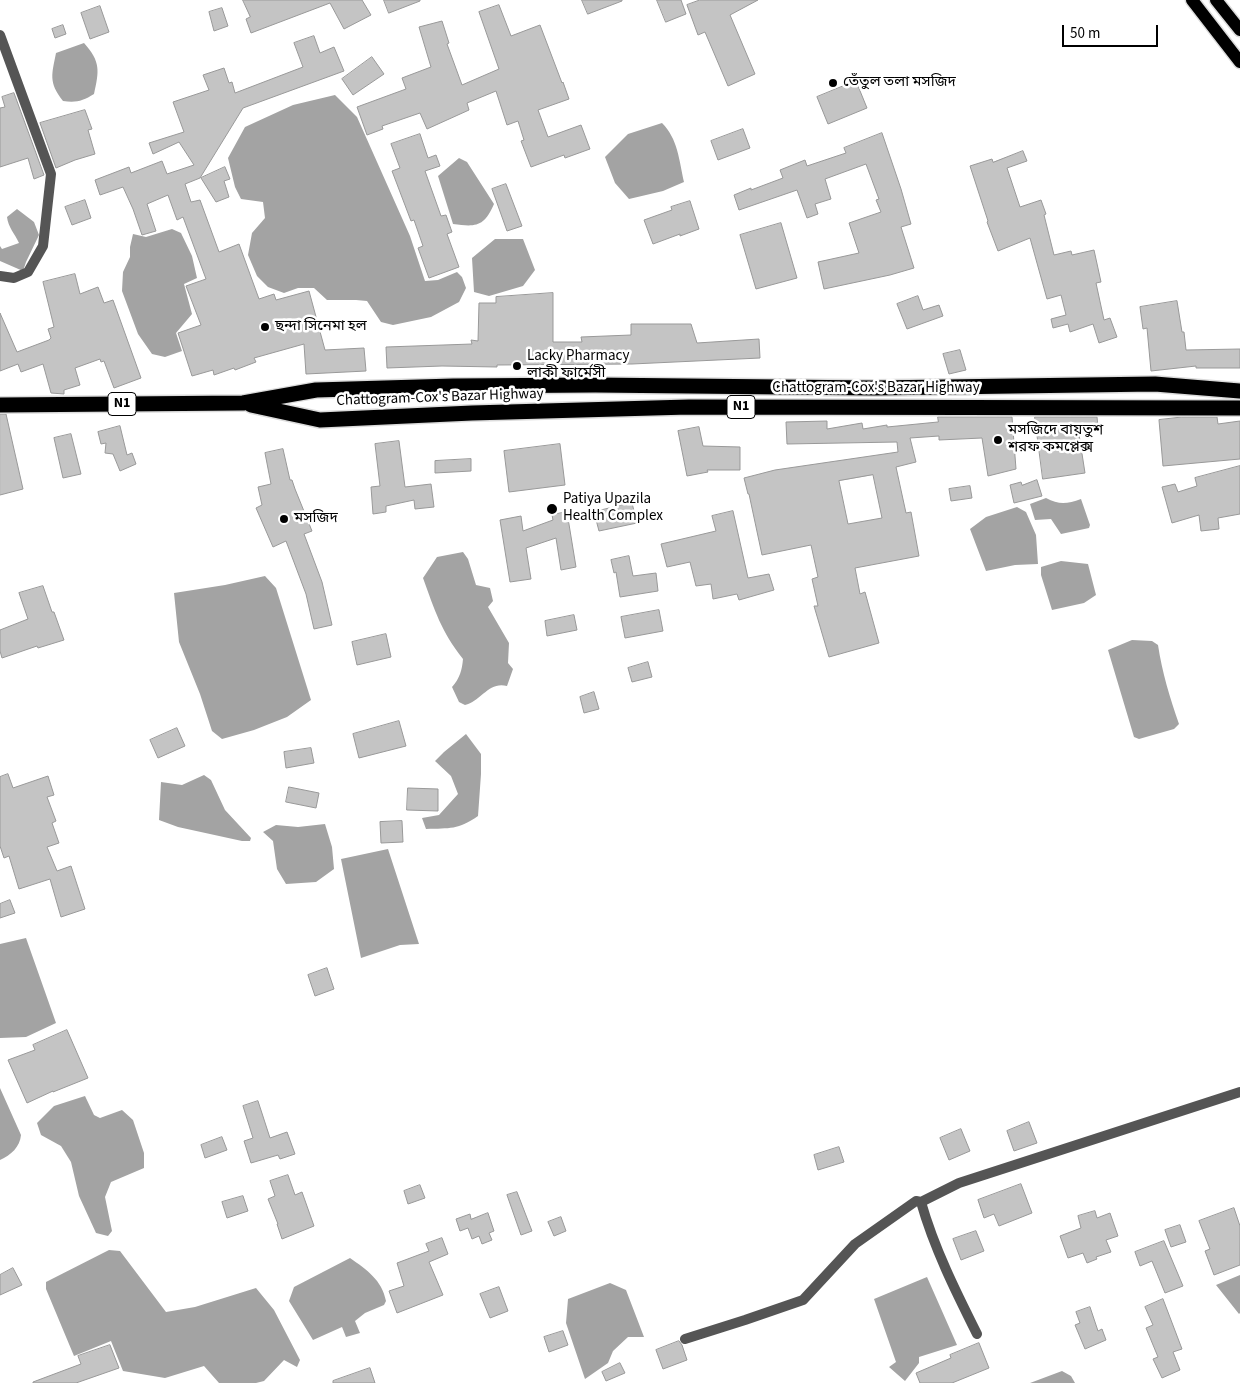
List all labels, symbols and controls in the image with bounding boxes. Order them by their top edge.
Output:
scale bar [1065,15,1161,47]
text: 50 m [1070,23,1100,44]
place label: তেঁতুল তলা মসজিদ [843,74,956,92]
marker: তেঁতুল তলা মসজিদ [827,77,839,89]
place label: ছন্দা সিনেমা হল [275,318,367,336]
marker: ছন্দা সিনেমা হল [259,321,271,333]
place label: Lacky Pharmacy লাকী ফার্মেসী [527,348,629,383]
marker: Lacky Pharmacy লাকী ফার্মেসী [511,360,523,372]
street label: Chattogram-Cox's Bazar Highway [772,380,980,398]
street label: Chattogram-Cox's Bazar Highway [336,385,544,411]
road number: N1 [108,392,136,416]
road number: N1 [727,396,755,418]
place label: মসজিদে বায়তুশ শরফ কমপ্লেক্স [1008,422,1103,457]
marker: মসজিদে বায়তুশ শরফ কমপ্লেক্স [992,434,1004,446]
place label: Patiya Upazila Health Complex [563,491,663,526]
marker: Patiya Upazila Health Complex [545,502,559,516]
place label: মসজিদ [294,510,338,528]
marker: মসজিদ [278,513,290,525]

